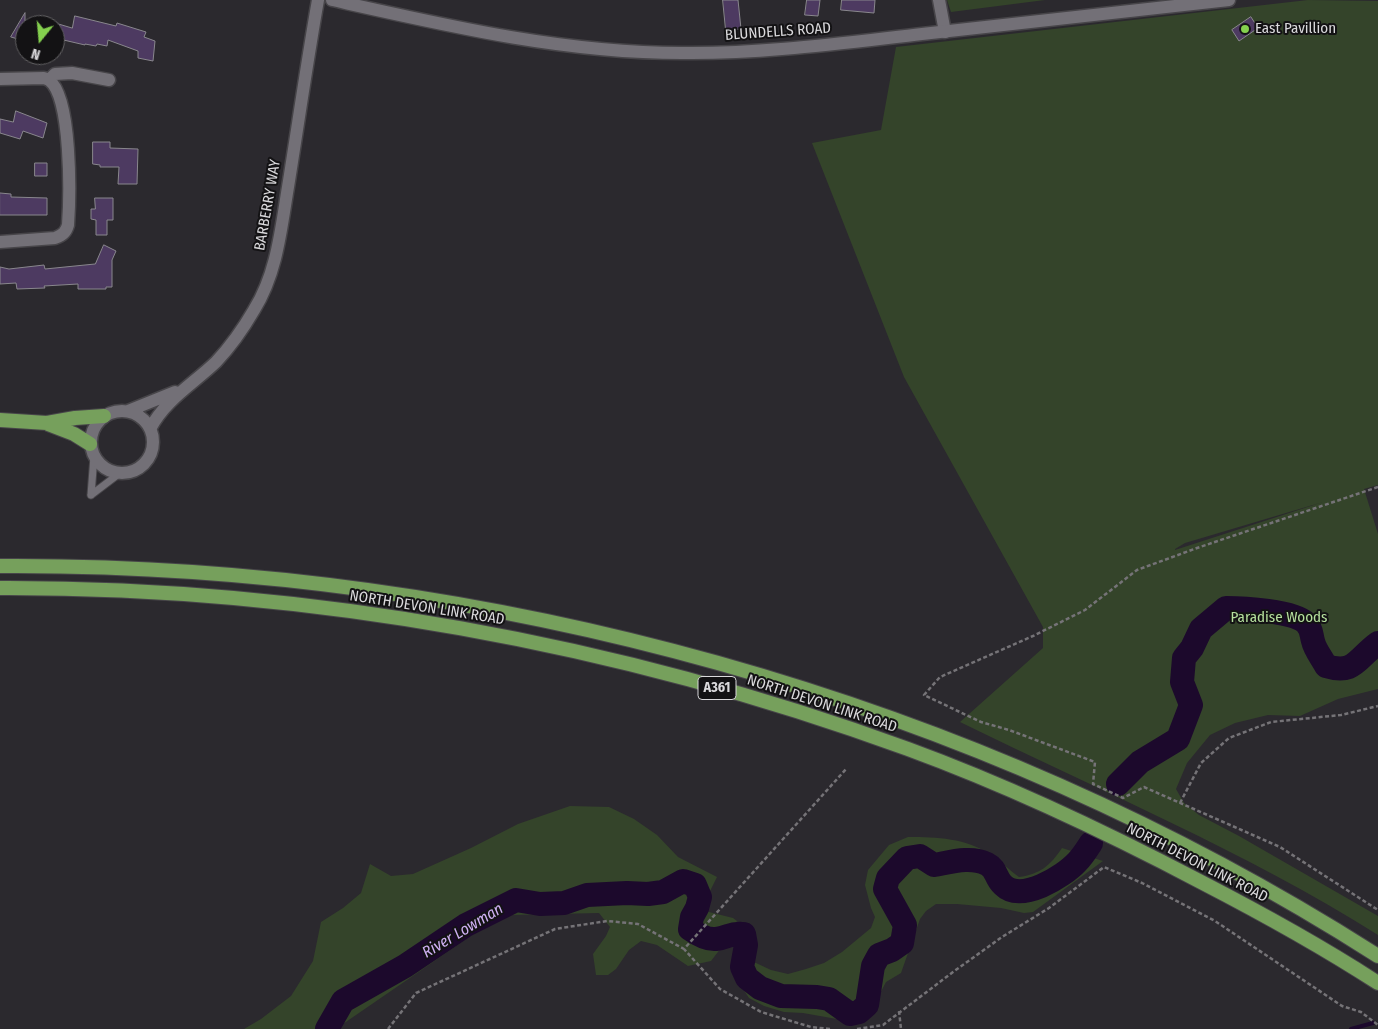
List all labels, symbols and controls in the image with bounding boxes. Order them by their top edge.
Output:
north arrow [15,15,65,65]
street label: BLUNDELLS ROAD [724,19,832,45]
place label: East Pavillion [1255,20,1336,38]
marker: East Pavillion [1239,23,1251,35]
text: N [29,45,42,63]
street label: BARBERRY WAY [251,158,285,252]
street label: NORTH DEVON LINK ROAD [348,587,506,629]
park label: Paradise Woods [1230,609,1328,627]
street label: NORTH DEVON LINK ROAD [745,671,899,737]
road number: A361 [698,676,736,700]
street label: NORTH DEVON LINK ROAD [1123,819,1271,907]
water label: River Lowman [419,899,507,963]

